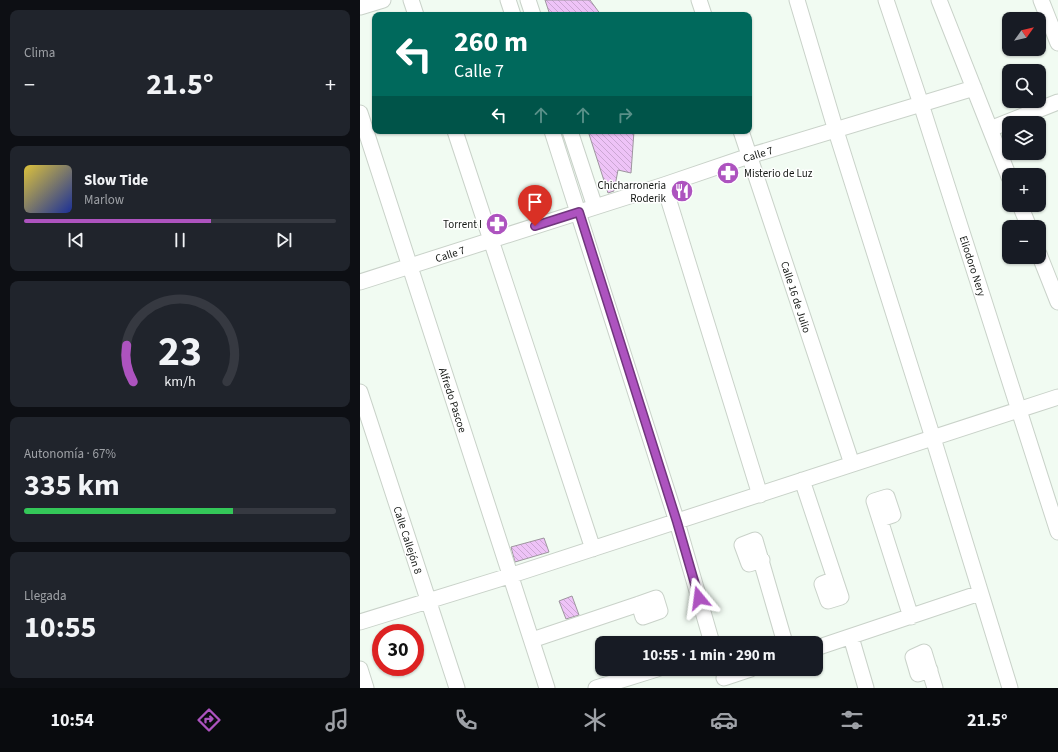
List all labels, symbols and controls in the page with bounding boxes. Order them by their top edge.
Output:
north arrow [1002,12,1046,56]
map controls [1002,12,1046,264]
text: 260 m [454,22,528,62]
icon: left [388,28,440,80]
text: Clima [24,44,55,62]
text: Calle 7 [454,59,504,84]
text: 21.5° [146,63,214,106]
button: search [1002,64,1046,108]
text: − [24,69,35,101]
text: + [325,69,336,101]
icon: left [488,104,510,126]
icon: ahead [530,104,552,126]
icon: ahead [572,104,594,126]
icon: right [614,104,636,126]
button: layers [1002,116,1046,160]
street label: Calle 7 [741,143,775,166]
pharmacy icon: Misterio de Luz [715,160,741,186]
place label: Misterio de Luz [744,166,813,181]
button: + [1002,168,1046,212]
text: Slow Tide [84,170,148,191]
place label: Chicharroneria Roderik [597,178,667,206]
restaurant icon: Chicharroneria Roderik [669,178,695,204]
pin [518,185,552,226]
text: Marlow [84,191,124,209]
icon: arrive [524,191,546,213]
pharmacy icon: Torrent I [484,211,510,237]
place label: Torrent I [443,217,482,232]
button: − [1002,220,1046,264]
icon: previous [65,229,87,251]
icon: pause [169,229,191,251]
icon: next [273,229,295,251]
street label: Eliodoro Nery [956,234,989,298]
street label: Calle 7 [433,243,467,266]
street label: Calle 16 de Julio [777,259,814,335]
text: 23 [158,322,202,382]
street label: Alfredo Pascoe [435,366,470,435]
text: km/h [164,371,196,392]
text: Autonomía · 67% [24,445,116,463]
text: 335 km [24,464,120,507]
street label: Calle Callejón 8 [390,504,426,576]
position arrow [678,577,720,619]
text: Llegada [24,587,67,605]
text: 10:55 [24,606,96,649]
speed limit sign: 30 [372,624,424,676]
text: 10:55 · 1 min · 290 m [642,645,776,666]
icon: directions [195,706,223,734]
icon: music [323,706,351,734]
icon: phone [452,706,480,734]
icon: climate [581,706,609,734]
icon: car [710,706,738,734]
icon: filters [838,706,866,734]
text: 10:54 [50,708,94,733]
text: 21.5° [967,708,1008,733]

